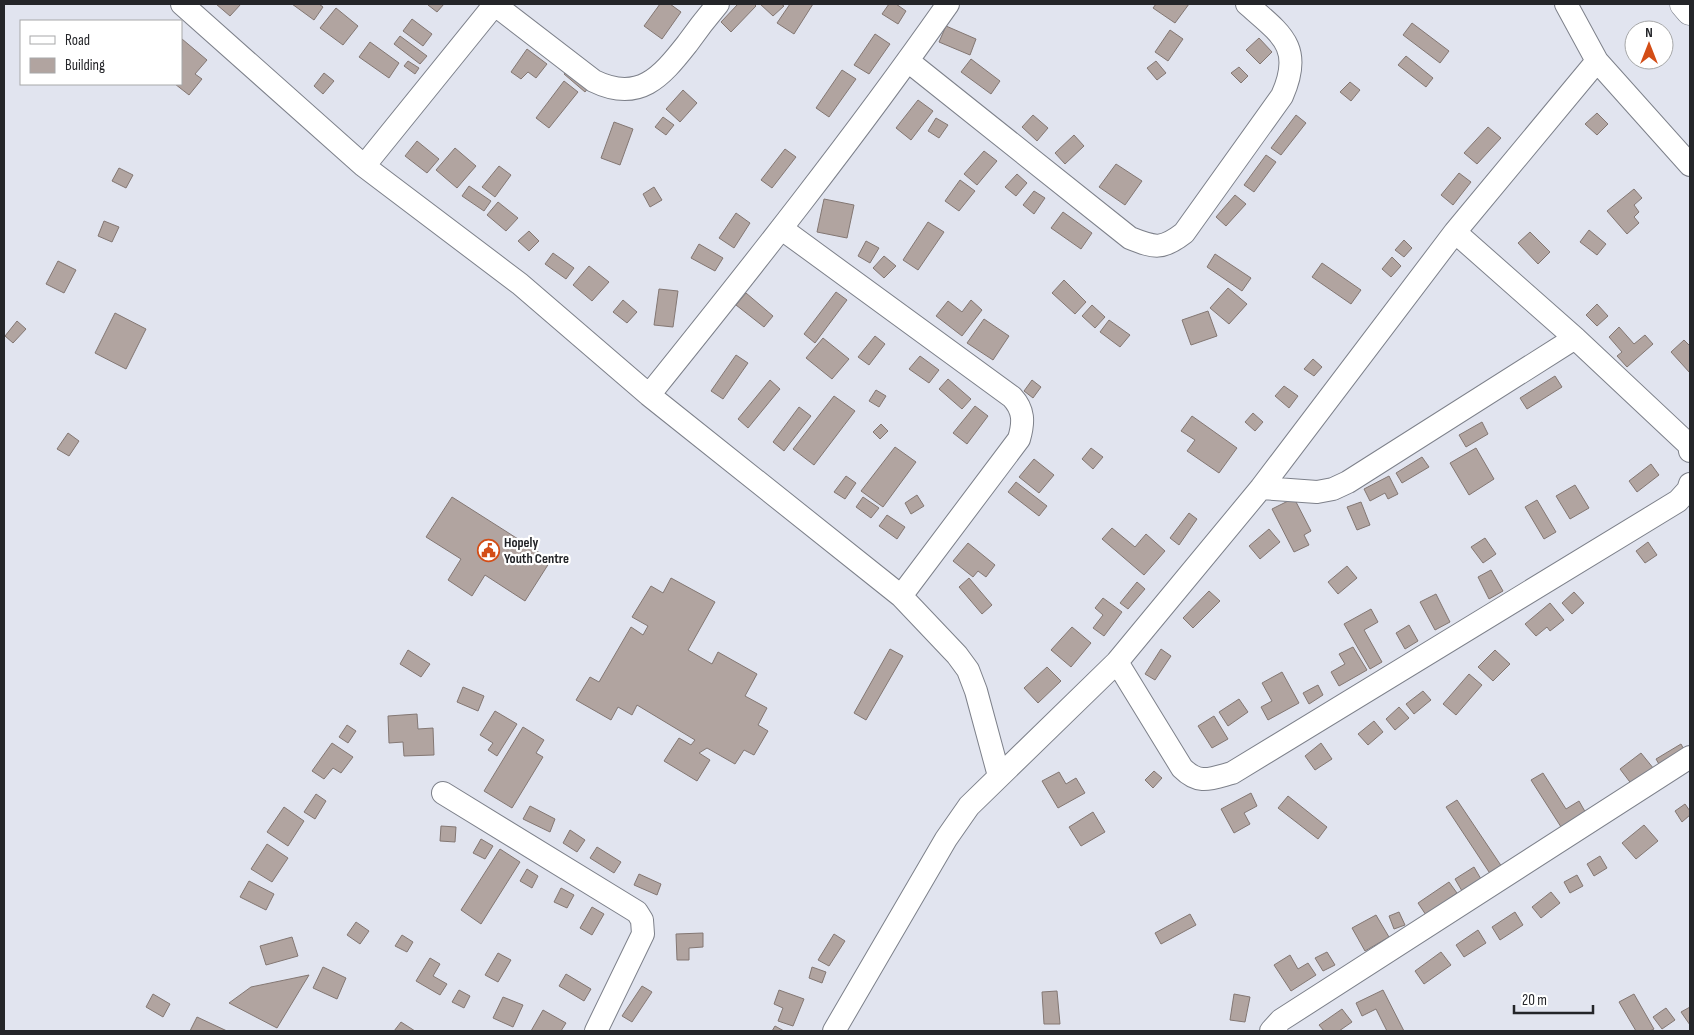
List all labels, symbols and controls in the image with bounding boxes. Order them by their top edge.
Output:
legend [20,20,182,85]
north arrow [1624,20,1674,70]
text: N [1645,24,1653,41]
text: Road [65,31,90,50]
text: Building [65,56,105,75]
place label: Hopely Youth Centre [504,534,569,567]
public building icon: Hopely Youth Centre [476,538,500,562]
scale bar [1514,982,1593,1014]
text: 20 m [1522,991,1547,1010]

